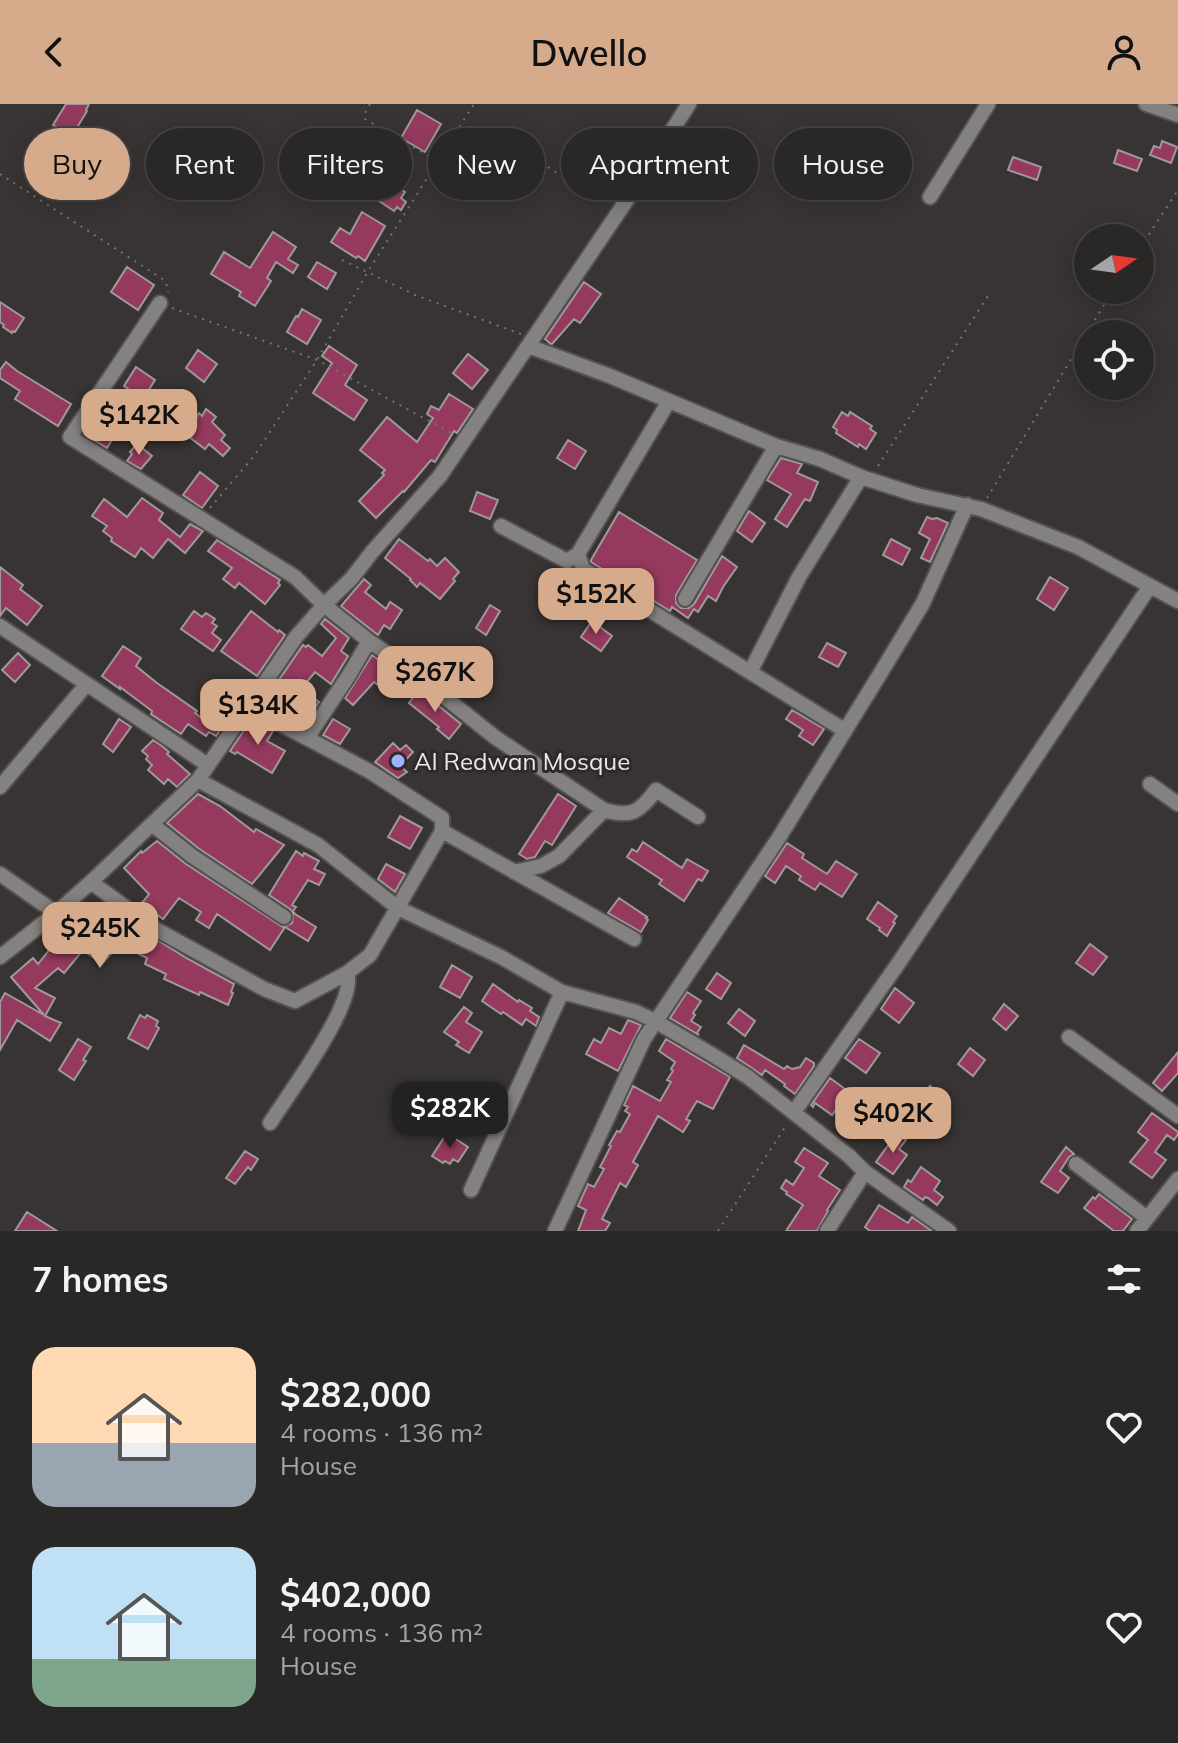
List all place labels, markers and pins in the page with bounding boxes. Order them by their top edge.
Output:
pin: $142K [83,389,195,457]
pin: $152K [540,568,652,636]
pin: $267K [379,646,491,714]
pin: $134K [202,679,314,747]
place label: Al Redwan Mosque [414,746,630,776]
marker: Al Redwan Mosque [389,752,407,770]
pin: $245K [44,902,156,970]
pin: $282K [394,1082,506,1150]
pin: $402K [837,1087,949,1155]

